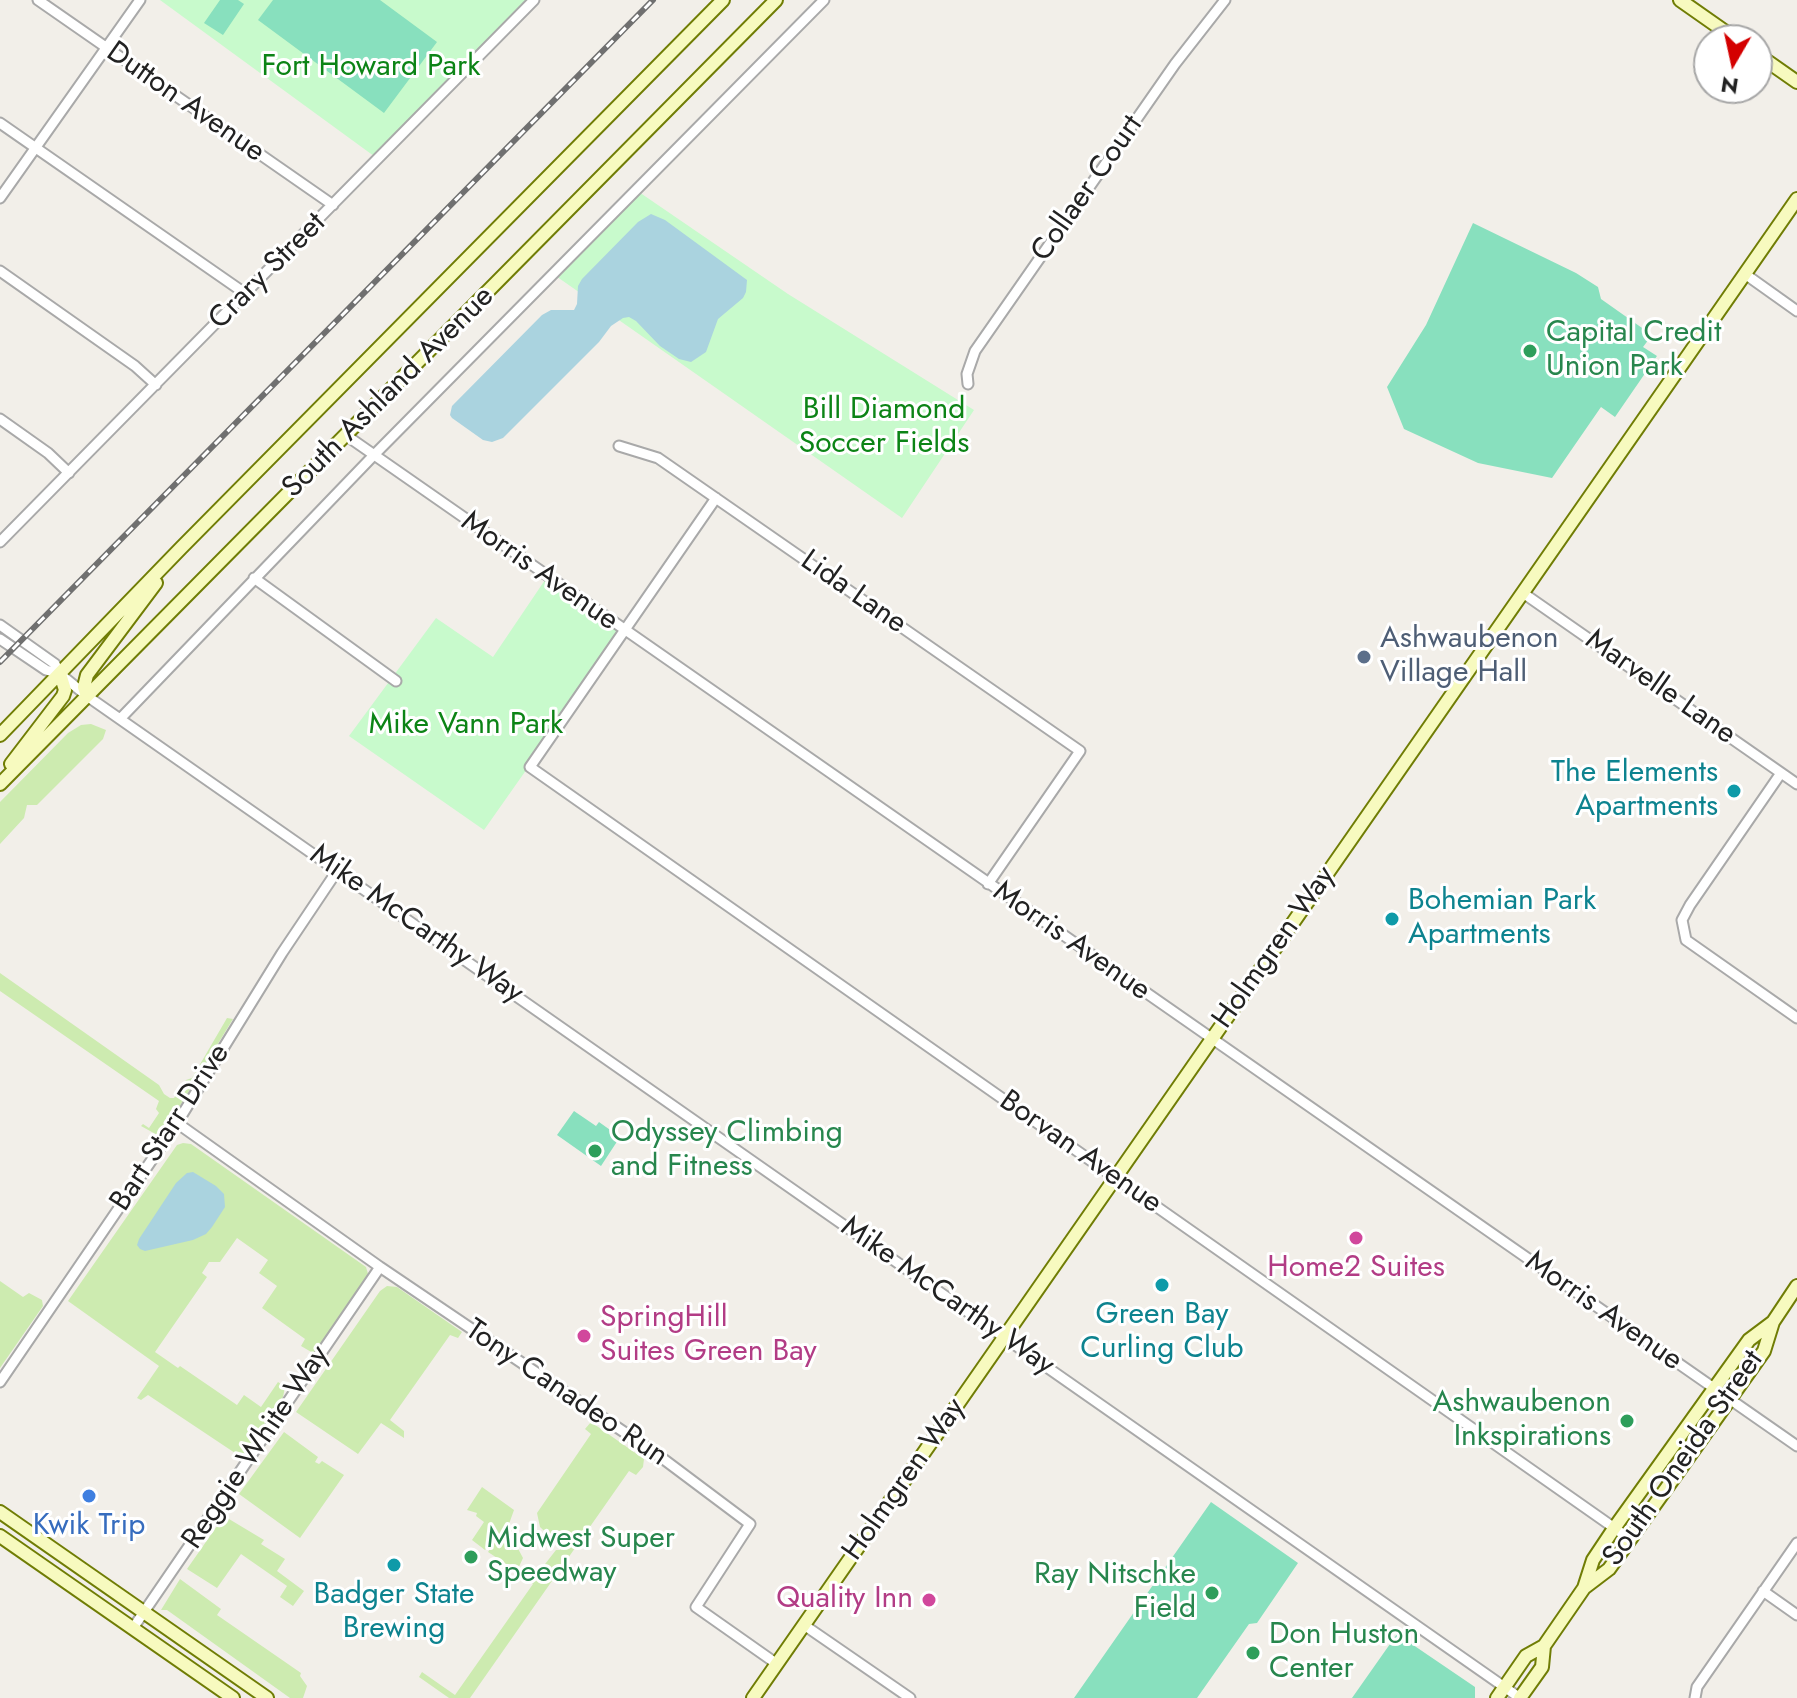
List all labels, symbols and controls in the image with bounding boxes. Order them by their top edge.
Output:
north arrow [1693,24,1773,104]
street label: Dutton Avenue [99,35,271,171]
park label: Fort Howard Park [261,50,481,86]
text: N [1718,69,1741,103]
street label: Collaer Court [1024,109,1152,269]
street label: Crary Street [202,206,334,338]
street label: South Ashland Avenue [276,280,502,506]
place label: Capital Credit Union Park [1546,316,1721,386]
marker: Capital Credit Union Park [1521,342,1539,360]
park label: Bill Diamond Soccer Fields [799,393,969,464]
street label: Morris Avenue [453,505,625,639]
street label: Lida Lane [793,544,913,642]
place label: Ashwaubenon Village Hall [1380,622,1558,692]
street label: Marvelle Lane [1578,623,1742,753]
marker: Ashwaubenon Village Hall [1355,648,1373,666]
park label: Mike Vann Park [369,708,563,744]
place label: The Elements Apartments [1551,756,1718,826]
marker: The Elements Apartments [1725,782,1743,800]
street label: Mike McCarthy Way [302,838,530,1012]
street label: Holmgren Way [1206,860,1344,1036]
street label: Morris Avenue [985,875,1157,1009]
place label: Bohemian Park Apartments [1408,884,1596,954]
marker: Bohemian Park Apartments [1383,910,1401,928]
street label: Bart Starr Drive [104,1038,238,1218]
street label: Borvan Avenue [992,1084,1168,1222]
place label: Odyssey Climbing and Fitness [611,1116,843,1186]
marker: Odyssey Climbing and Fitness [586,1142,604,1160]
street label: Mike McCarthy Way [833,1210,1061,1384]
marker: Home2 Suites [1347,1229,1365,1247]
street label: Morris Avenue [1517,1245,1689,1379]
place label: Home2 Suites [1267,1251,1445,1287]
marker: Green Bay Curling Club [1153,1276,1171,1294]
place label: Green Bay Curling Club [1080,1298,1244,1368]
place label: SpringHill Suites Green Bay [600,1301,817,1372]
street label: Tony Canadeo Run [458,1313,674,1475]
marker: SpringHill Suites Green Bay [575,1327,593,1345]
street label: Reggie White Way [176,1339,338,1557]
street label: South Oneida Street [1596,1344,1772,1574]
place label: Ashwaubenon Inkspirations [1433,1386,1611,1456]
street label: Holmgren Way [836,1392,974,1568]
marker: Ashwaubenon Inkspirations [1618,1412,1636,1430]
marker: Kwik Trip [80,1487,98,1505]
place label: Kwik Trip [33,1509,145,1545]
place label: Midwest Super Speedway [487,1522,675,1592]
marker: Midwest Super Speedway [462,1548,480,1566]
marker: Badger State Brewing [385,1556,403,1574]
place label: Ray Nitschke Field [1034,1558,1196,1628]
place label: Badger State Brewing [314,1578,474,1648]
place label: Quality Inn [776,1582,913,1618]
marker: Ray Nitschke Field [1203,1584,1221,1602]
marker: Quality Inn [920,1591,938,1609]
place label: Don Huston Center [1269,1618,1419,1688]
marker: Don Huston Center [1244,1644,1262,1662]

